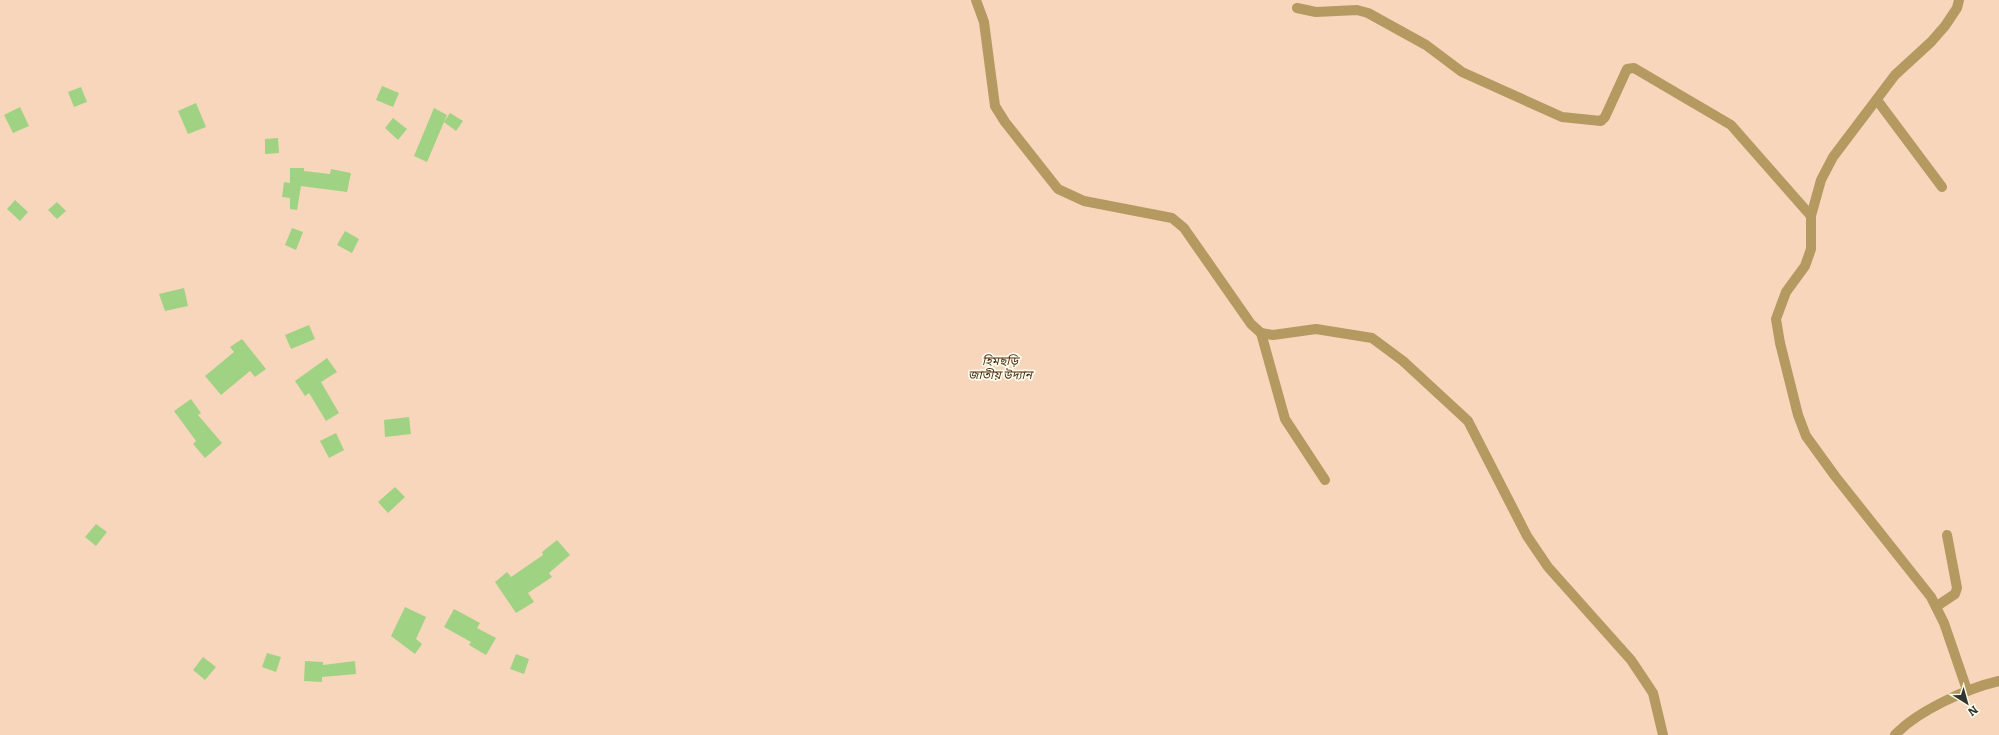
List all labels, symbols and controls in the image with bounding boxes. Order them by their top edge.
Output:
park label: হিমছড়ি জাতীয় উদ্যান [968,351,1035,383]
north arrow [1947,683,1987,723]
text: N [1965,703,1982,721]

